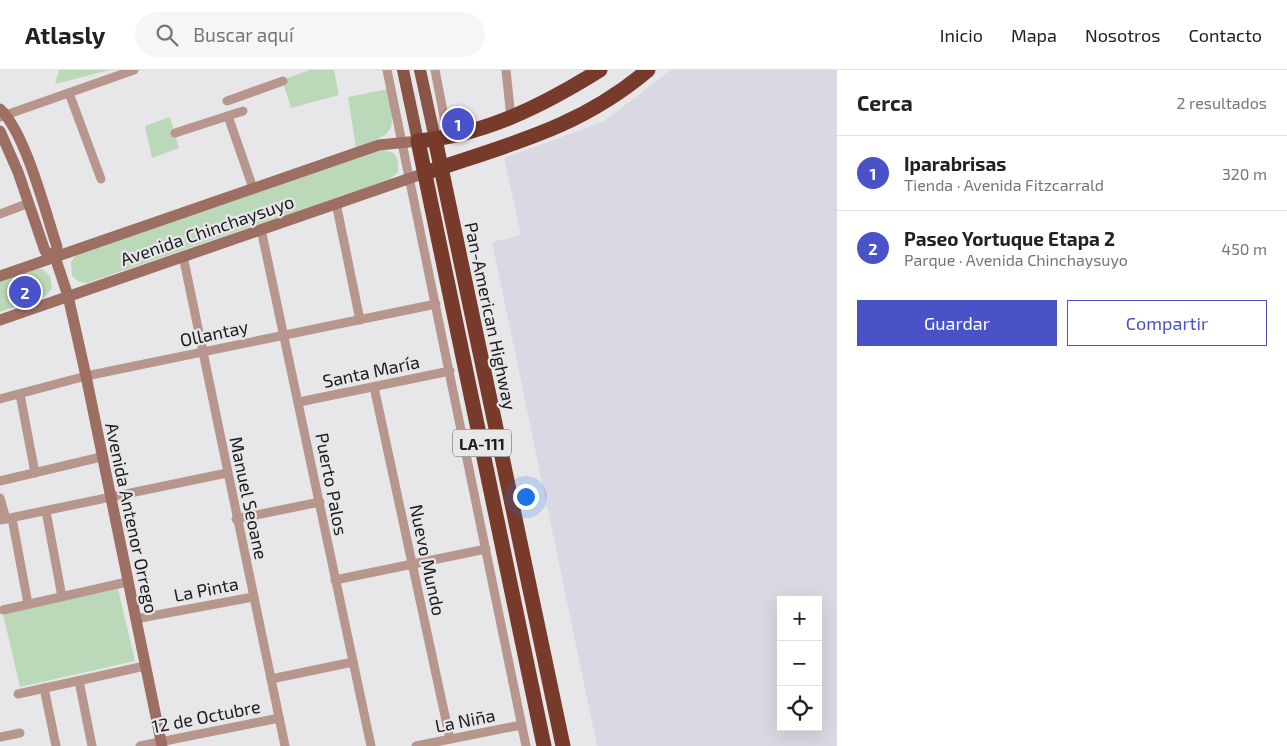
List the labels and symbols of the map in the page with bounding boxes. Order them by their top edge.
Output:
pin: 1 [442,105,474,143]
street label: Avenida Chinchaysuyo [117,190,297,270]
street label: Pan-American Highway [460,220,522,412]
pin: 2 [9,273,41,311]
street label: Ollantay [178,315,251,351]
street label: Santa María [321,350,421,392]
street label: Avenida Antenor Orrego [101,421,163,615]
road number: LA-111 [453,429,511,456]
street label: Puerto Palos [311,431,353,537]
street label: Manuel Seoane [225,435,273,561]
your location [513,484,539,510]
street label: Nuevo Mundo [405,502,451,618]
street label: La Pinta [172,572,240,606]
street label: 12 de Octubre [150,695,262,737]
street label: La Niña [433,703,497,737]

